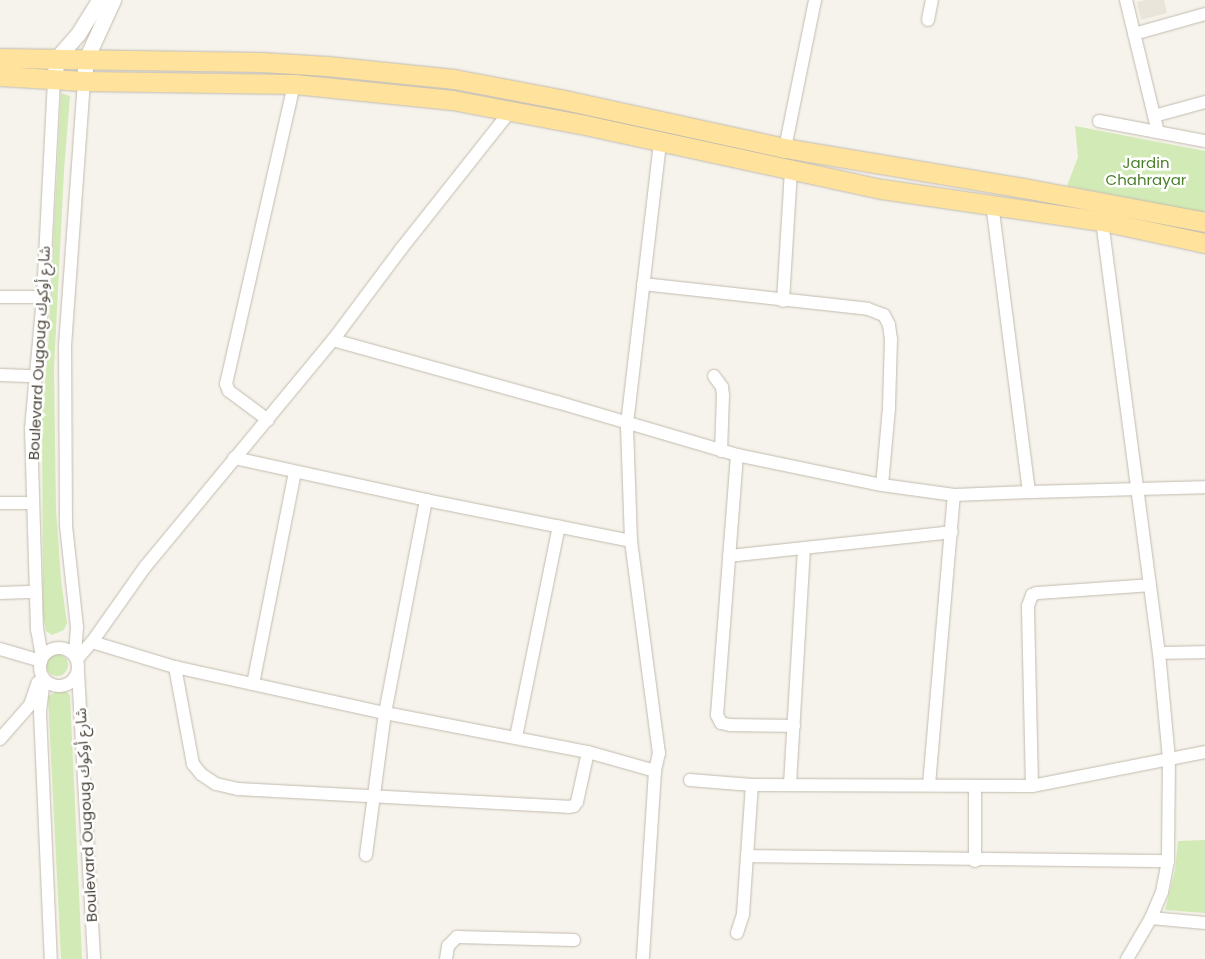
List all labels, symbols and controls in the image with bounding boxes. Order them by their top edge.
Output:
park label: Jardin Chahrayar [1106,153,1186,188]
street label: Boulevard Ougoug شارع أوكوك [24,245,54,461]
street label: Boulevard Ougoug شارع أوكوك [71,707,101,923]

